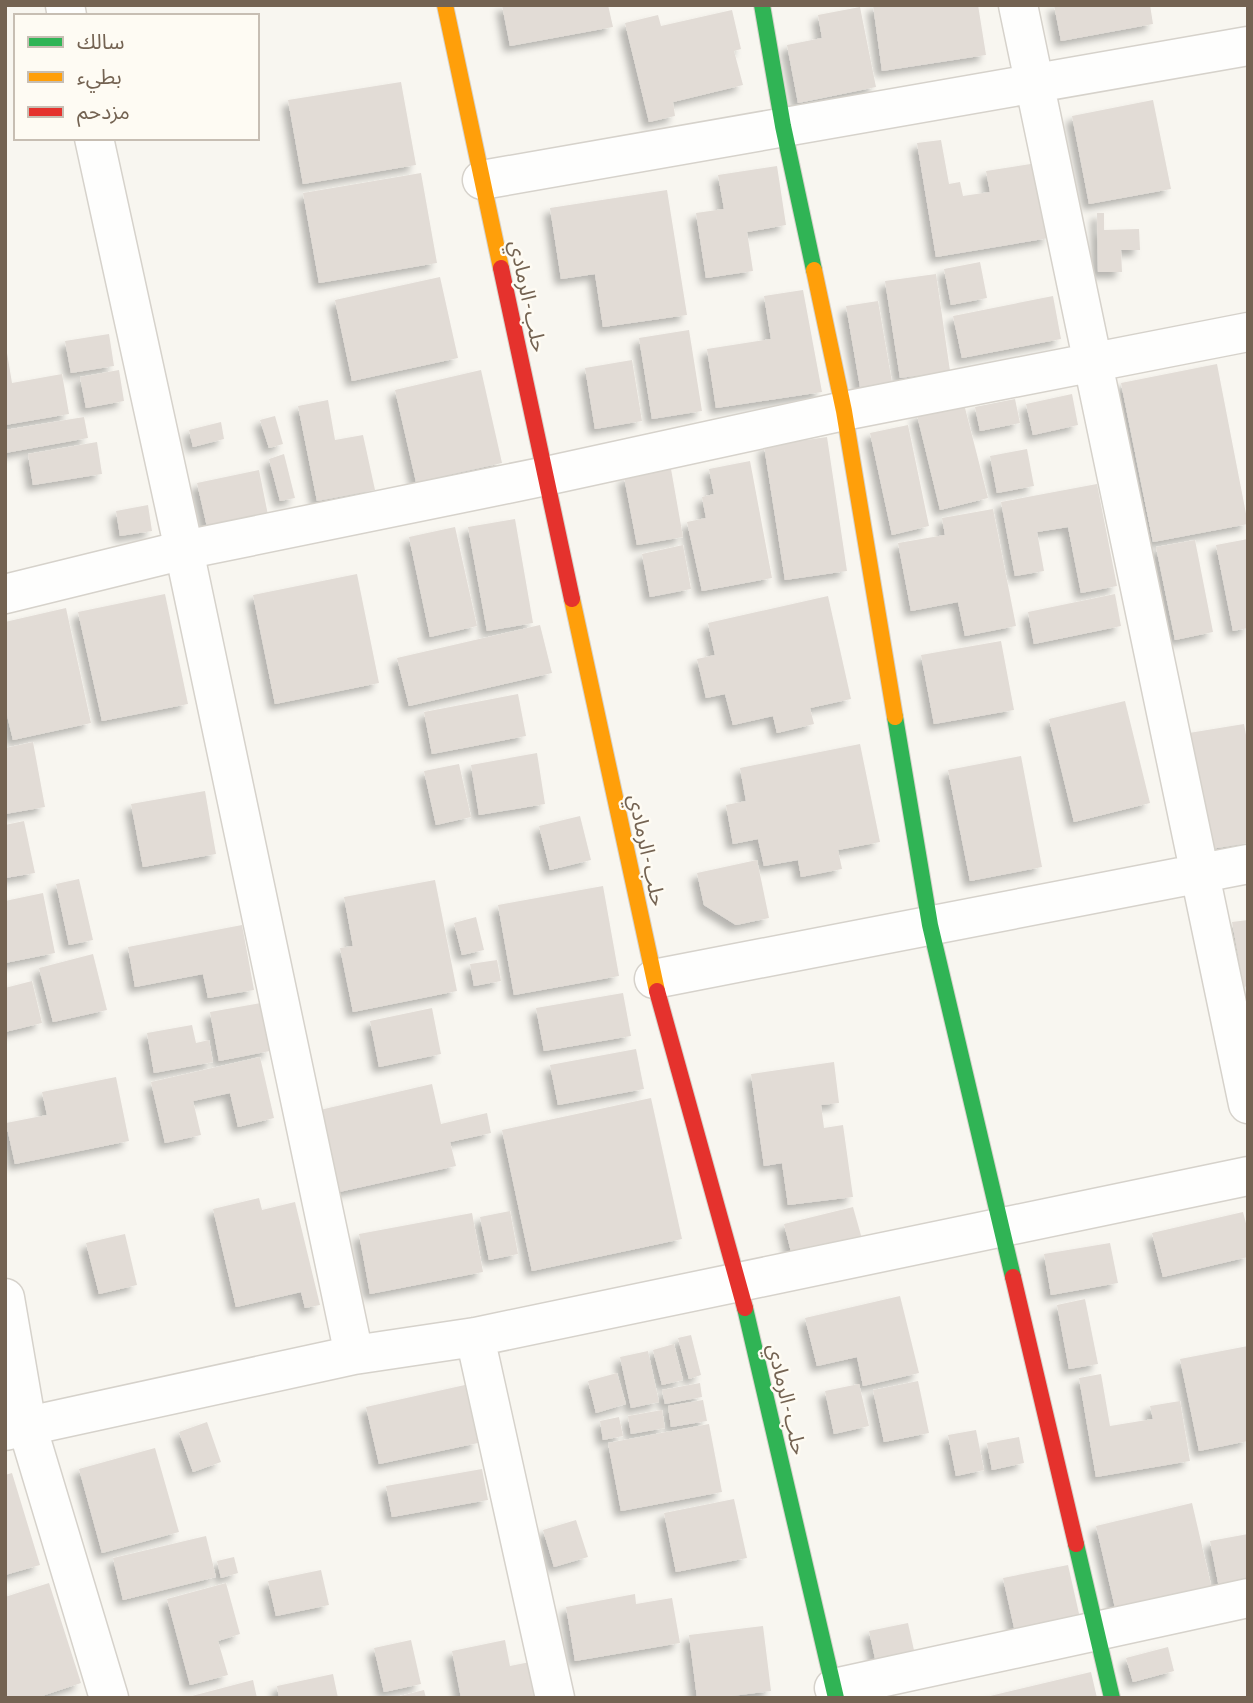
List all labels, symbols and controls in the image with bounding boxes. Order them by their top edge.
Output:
legend [14,14,259,140]
text: سالك [77,29,124,53]
text: بطيء [77,64,122,93]
text: مزدحم [77,99,130,127]
street label: حلب - الرمادي [501,238,553,355]
street label: حلب - الرمادي [620,792,672,909]
street label: حلب - الرمادي [759,1341,812,1458]

